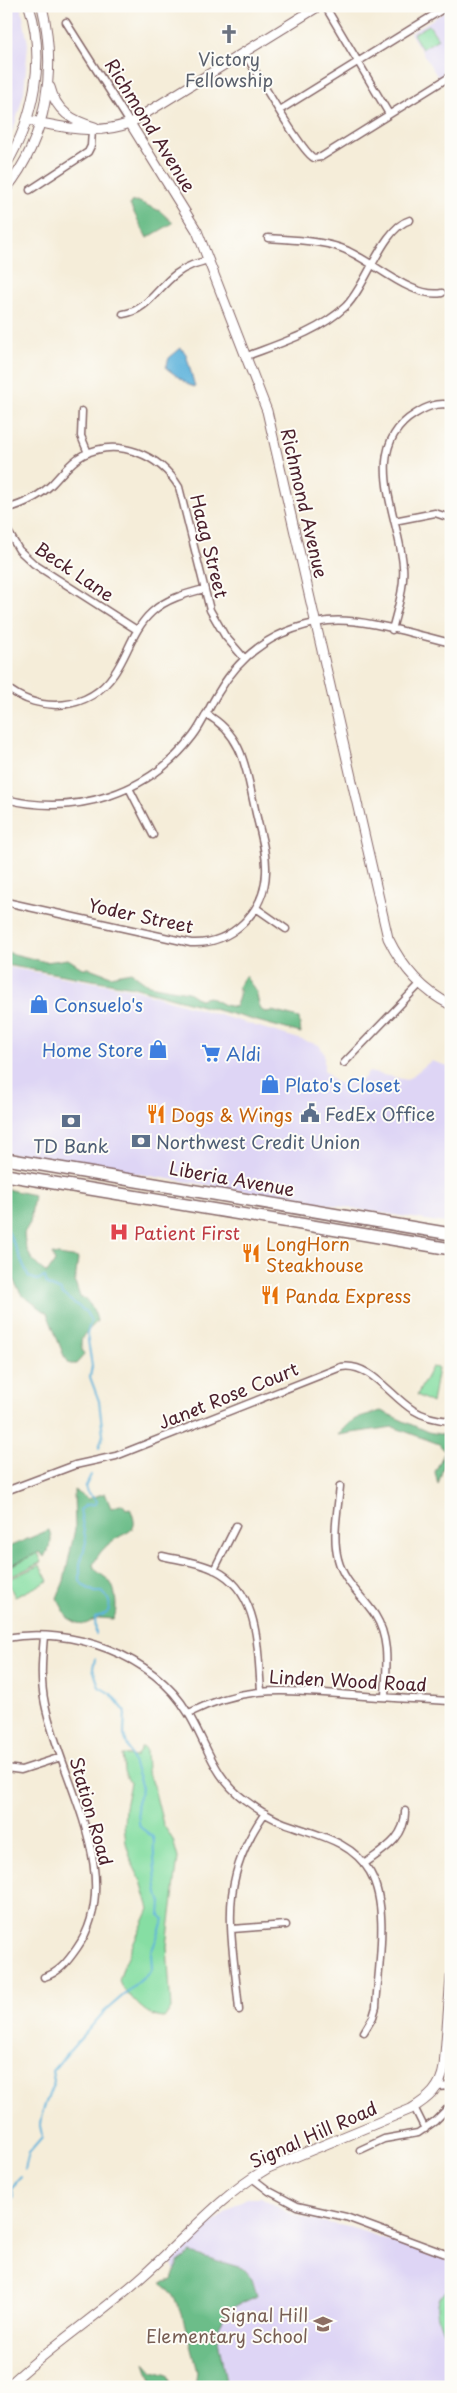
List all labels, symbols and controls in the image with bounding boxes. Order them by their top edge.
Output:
church icon: Victory Fellowship [218,23,240,45]
place label: Victory Fellowship [185,45,273,93]
street label: Richmond Avenue [99,53,203,197]
street label: Richmond Avenue [275,425,335,581]
street label: Haag Street [184,491,236,601]
street label: Beck Lane [30,534,120,608]
street label: Yoder Street [86,891,196,939]
place label: Consuelo's [54,991,143,1018]
shop icon: Consuelo's [28,993,50,1015]
place label: Home Store [42,1036,143,1063]
shop icon: Home Store [147,1038,169,1060]
place label: Aldi [226,1040,261,1067]
supermarket icon: Aldi [200,1042,222,1064]
place label: Plato's Closet [285,1071,401,1098]
shop icon: Plato's Closet [259,1073,281,1095]
place label: FedEx Office [325,1100,435,1127]
place label: Dogs & Wings [171,1101,292,1128]
public building icon: FedEx Office [299,1102,321,1124]
restaurant icon: Dogs & Wings [145,1103,167,1125]
bank icon: TD Bank [60,1110,82,1132]
place label: Northwest Credit Union [156,1128,360,1155]
bank icon: Northwest Credit Union [130,1130,152,1152]
place label: TD Bank [33,1132,109,1159]
street label: Liberia Avenue [167,1154,297,1202]
place label: Patient First [134,1219,240,1246]
hospital icon: Patient First [108,1221,130,1243]
place label: LongHorn Steakhouse [266,1230,364,1278]
restaurant icon: LongHorn Steakhouse [240,1242,262,1264]
place label: Panda Express [285,1282,411,1309]
restaurant icon: Panda Express [259,1284,281,1306]
street label: Janet Rose Court [154,1355,302,1435]
street label: Linden Wood Road [268,1662,428,1698]
street label: Station Road [64,1754,120,1868]
street label: Signal Hill Road [245,2094,381,2174]
place label: Signal Hill Elementary School [146,2301,308,2349]
school or university icon: Signal Hill Elementary School [312,2313,334,2335]

